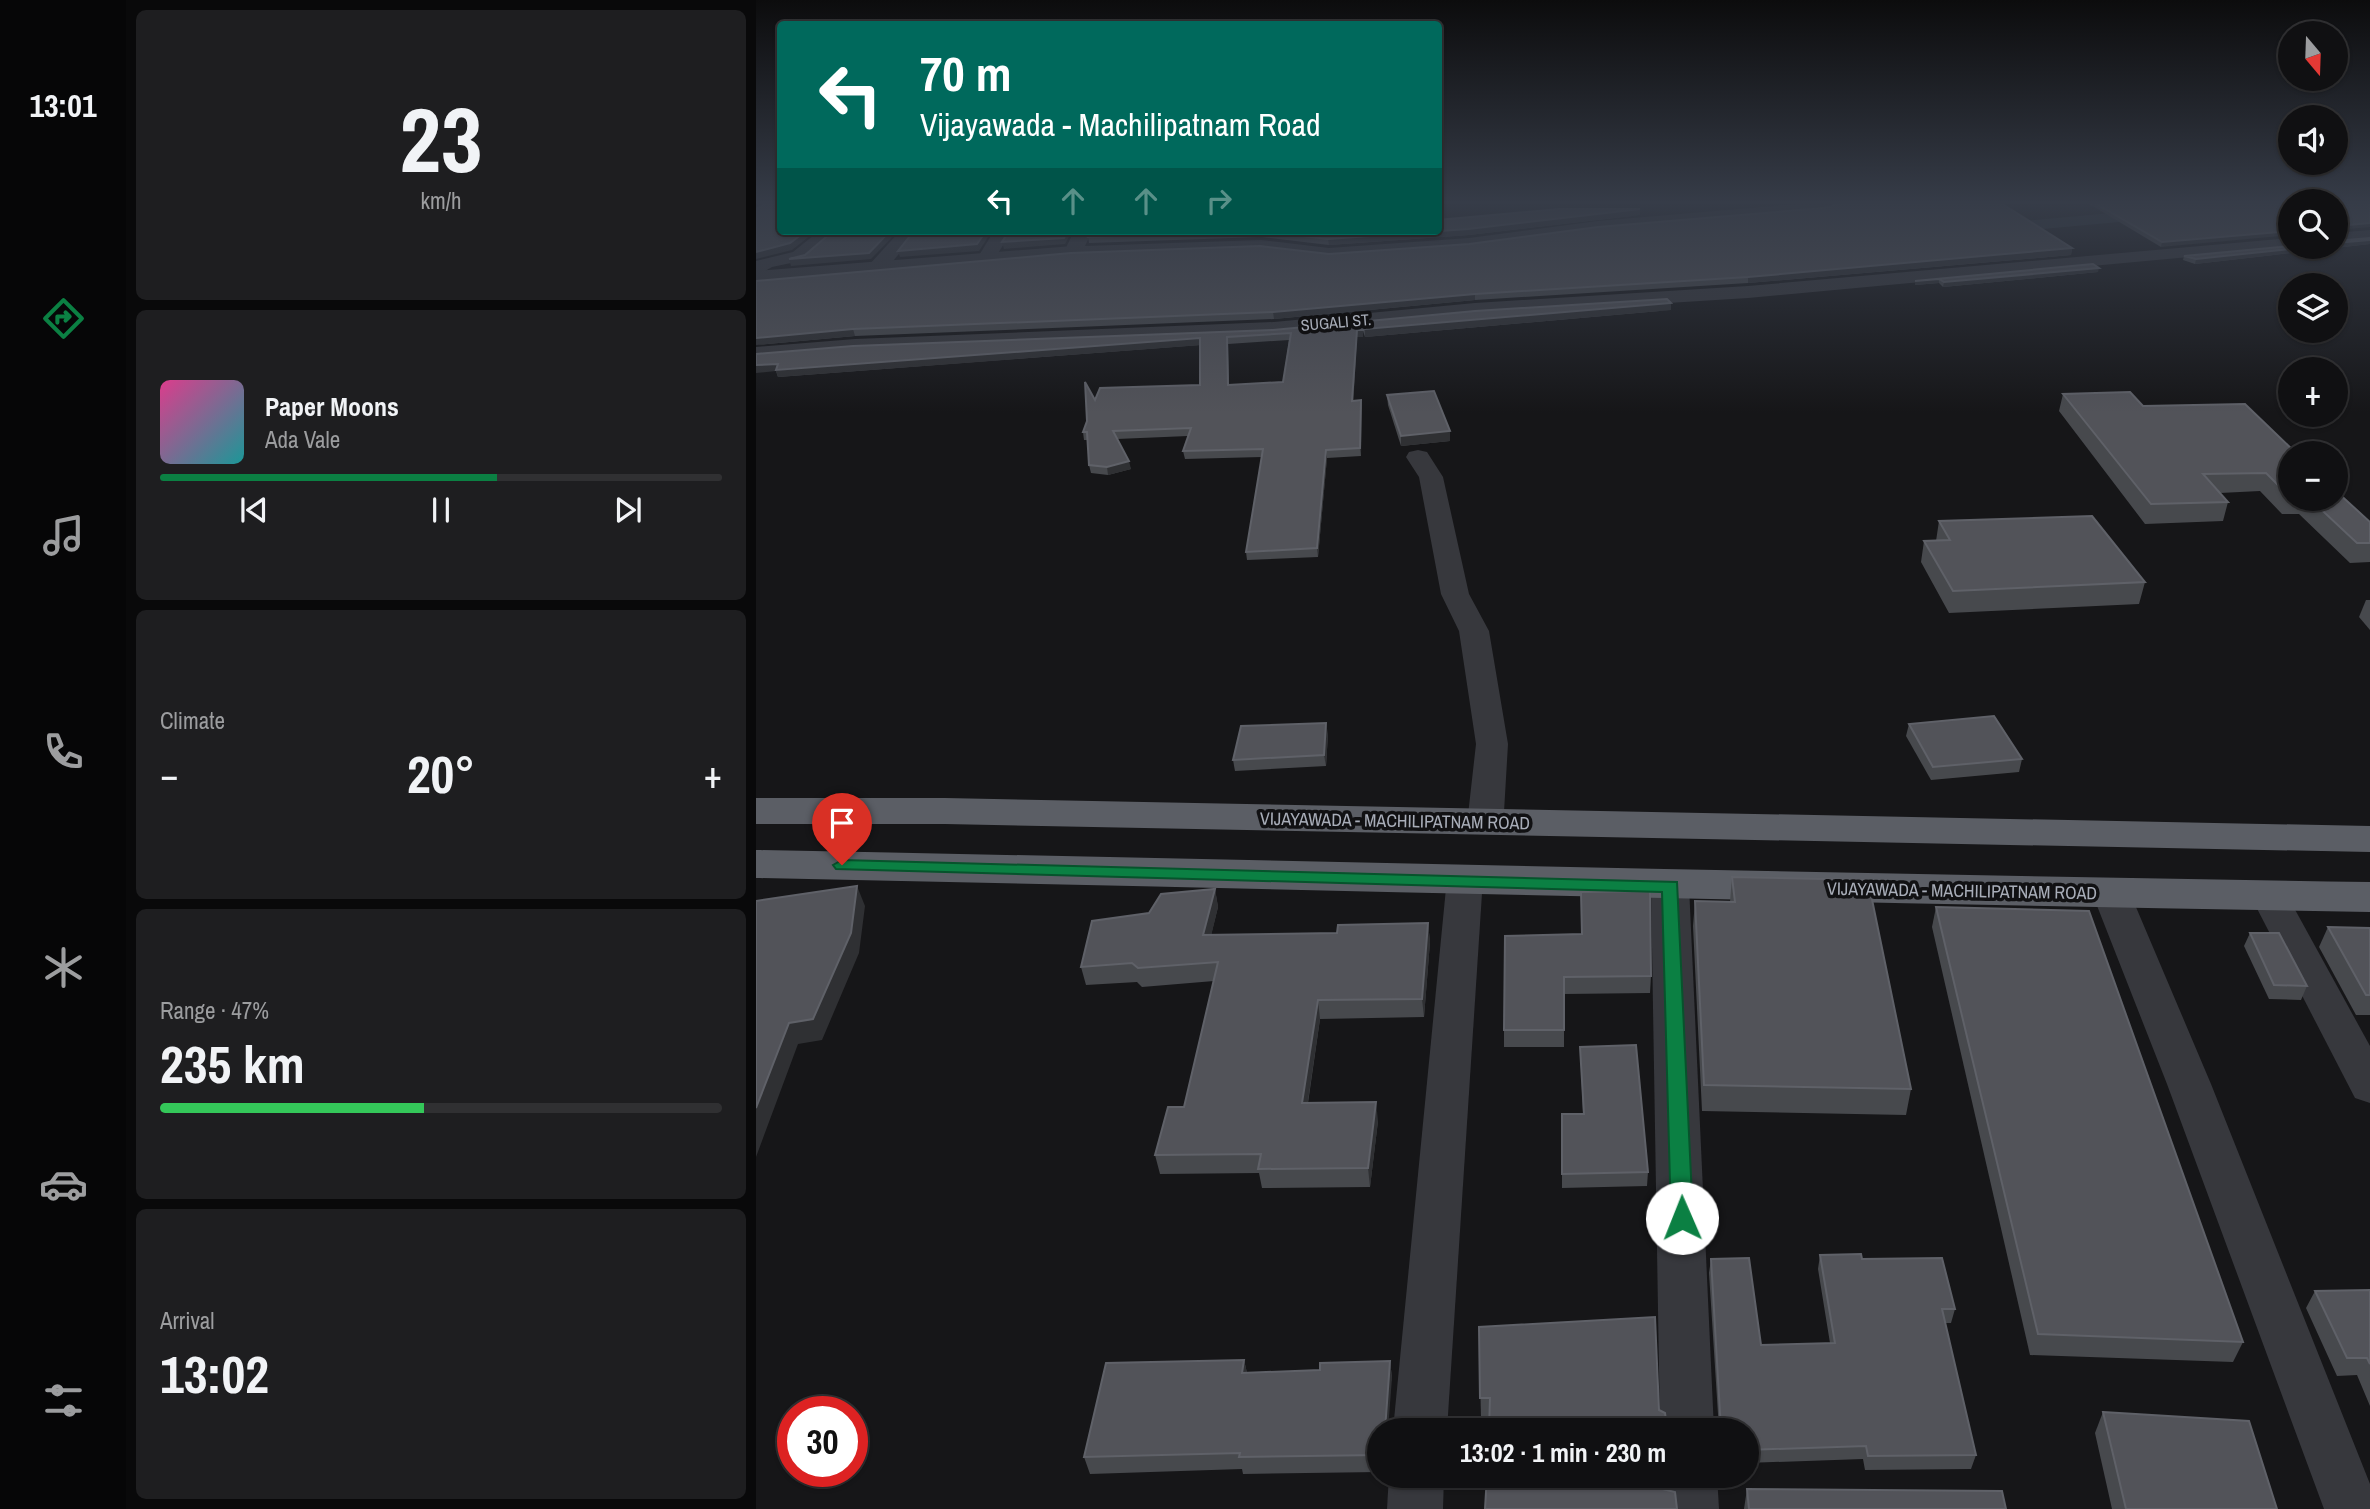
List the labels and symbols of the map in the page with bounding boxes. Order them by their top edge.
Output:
north arrow [2278,21,2348,91]
street label: SUGALI ST. [1300,308,1372,336]
pin [812,793,872,865]
street label: VIJAYAWADA - MACHILIPATNAM ROAD [1260,806,1530,835]
street label: VIJAYAWADA - MACHILIPATNAM ROAD [1827,876,2097,905]
position arrow [1645,1181,1719,1255]
speed limit sign: 30 [777,1396,868,1487]

